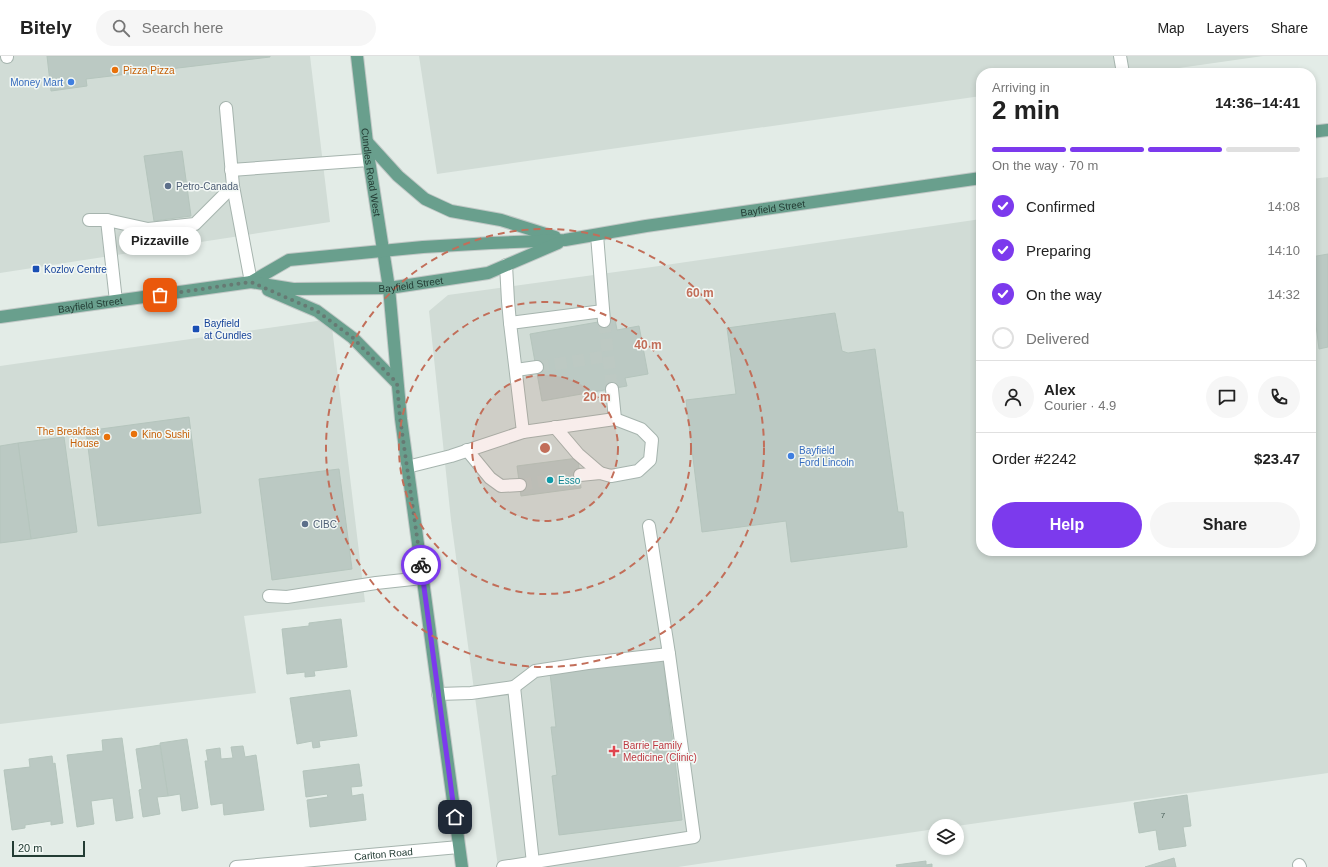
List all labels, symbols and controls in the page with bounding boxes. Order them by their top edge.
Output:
search box [96,10,376,46]
text: Bitely [20,17,72,38]
icon: search [110,17,132,39]
text: Search here [142,19,223,36]
text: Map [1157,20,1185,36]
text: Layers [1207,20,1249,36]
text: Share [1271,20,1308,36]
marker: Pizza Pizza [110,65,120,75]
place label: Pizza Pizza [123,65,175,76]
place label: Money Mart [10,77,63,88]
marker: Money Mart [66,77,76,87]
text: Arriving in [992,80,1050,95]
text: 14:36–14:41 [1215,94,1300,111]
text: 2 min [992,95,1060,125]
street label: Cundles Road West [360,127,383,217]
text: On the way · 70 m [992,158,1098,173]
marker: Petro-Canada [163,181,173,191]
place label: Petro-Canada [176,181,239,192]
icon: check [992,195,1014,217]
street label: Bayfield Street [740,198,806,218]
text: Confirmed [1026,198,1095,215]
text: 14:08 [1267,199,1300,214]
callout: Pizzaville [119,227,201,255]
text: Pizzaville [131,233,189,248]
icon: check [992,239,1014,261]
text: Preparing [1026,242,1091,259]
text: 14:10 [1267,243,1300,258]
marker: Kozlov Centre [31,264,41,274]
place label: Kozlov Centre [44,264,107,275]
street label: Bayfield Street [378,274,444,294]
pin [143,278,177,312]
icon: check [992,283,1014,305]
icon: bag [149,284,171,306]
text: 60 m [686,286,714,300]
text: On the way [1026,286,1102,303]
text: 14:32 [1267,287,1300,302]
street label: Bayfield Street [57,294,123,314]
place label: Bayfield at Cundles [204,318,252,341]
marker: Bayfield at Cundles [191,324,201,334]
text: Delivered [1026,330,1089,347]
text: 40 m [634,338,662,352]
button: person [992,376,1034,418]
button: chat [1206,376,1248,418]
button: phone [1258,376,1300,418]
text: Alex [1044,381,1076,398]
text: 20 m [583,390,611,404]
text: Courier · 4.9 [1044,398,1116,413]
place label: The Breakfast House [37,426,99,449]
marker: Kino Sushi [129,429,139,439]
place label: Kino Sushi [142,429,190,440]
marker: The Breakfast House [102,432,112,442]
centre of rings [538,441,552,455]
place label: Bayfield Ford Lincoln [799,445,854,468]
text: Order #2242 [992,450,1076,467]
text: $23.47 [1254,450,1300,467]
marker: Bayfield Ford Lincoln [786,451,796,461]
marker: Esso [545,475,555,485]
place label: Esso [558,475,581,486]
button: Help [992,502,1142,548]
button: Share [1150,502,1300,548]
marker: CIBC [300,519,310,529]
place label: CIBC [313,519,337,530]
courier [401,545,441,585]
icon: bike [410,554,432,576]
place label: Barrie Family Medicine (Clinic) [623,740,697,763]
marker: Barrie Family Medicine (Clinic) [608,745,620,757]
pin [438,800,472,834]
icon: home [444,806,466,828]
house number: 7 [1161,811,1166,820]
map controls [928,819,964,855]
button: layers [928,819,964,855]
scale bar [12,839,85,858]
text: 20 m [18,842,42,854]
street label: Carlton Road [354,846,413,862]

